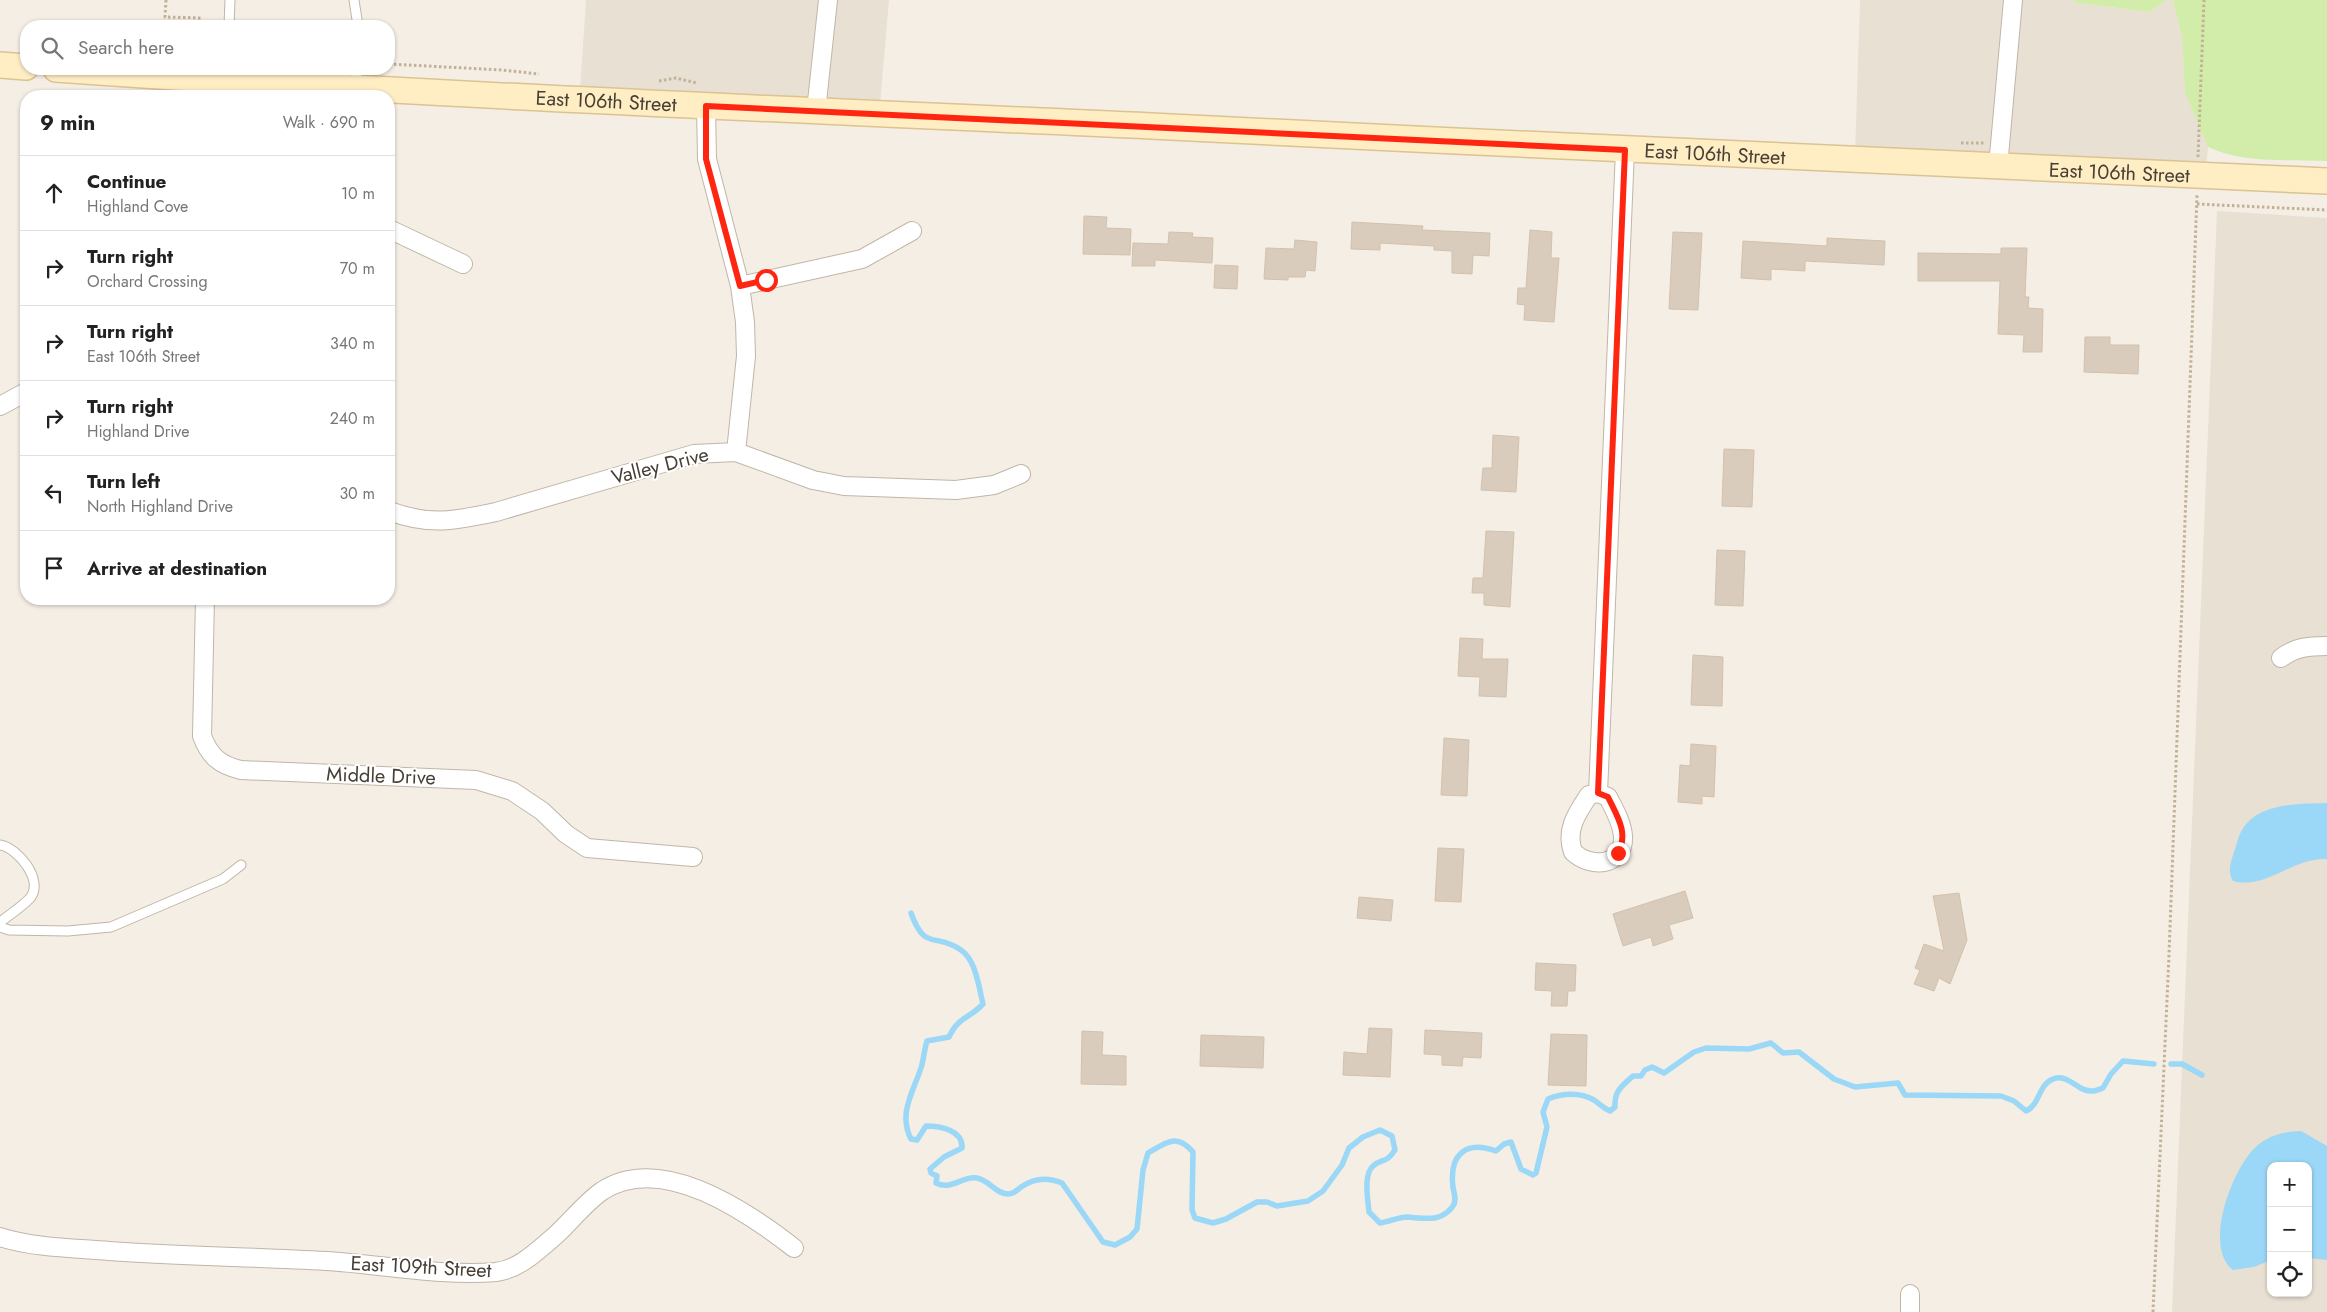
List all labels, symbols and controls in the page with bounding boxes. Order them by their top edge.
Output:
search box [20,20,395,75]
icon: search [38,34,66,62]
text: Search here [78,34,174,61]
street label: East 106th Street [535,83,677,119]
text: 9 min [40,108,95,138]
text: Walk · 690 m [283,111,375,134]
street label: East 106th Street [1644,136,1786,172]
street label: East 106th Street [2048,155,2191,190]
text: Continue [87,168,166,195]
icon: ahead [40,179,68,207]
text: 10 m [341,182,375,205]
text: Highland Cove [87,195,188,218]
text: Turn right [87,243,173,270]
icon: right [40,254,68,282]
text: 70 m [340,257,375,280]
route start [755,269,778,292]
text: Orchard Crossing [87,270,208,293]
text: Turn right [87,318,173,345]
icon: right [40,329,68,357]
text: 340 m [330,332,375,355]
text: East 106th Street [87,345,200,368]
text: Turn right [87,393,173,420]
icon: right [40,404,68,432]
text: 240 m [330,407,375,430]
text: Highland Drive [87,420,189,443]
street label: Valley Drive [608,440,712,492]
text: Turn left [87,468,160,495]
icon: left [40,479,68,507]
text: 30 m [339,482,375,505]
text: North Highland Drive [87,495,233,518]
icon: arrive [40,554,68,582]
text: Arrive at destination [87,555,267,582]
street label: Middle Drive [326,760,436,792]
route end [1607,842,1630,865]
map controls [2267,1162,2312,1297]
button: + [2267,1162,2312,1207]
button: − [2267,1207,2312,1252]
street label: East 109th Street [350,1249,492,1285]
button: locate [2267,1252,2312,1297]

